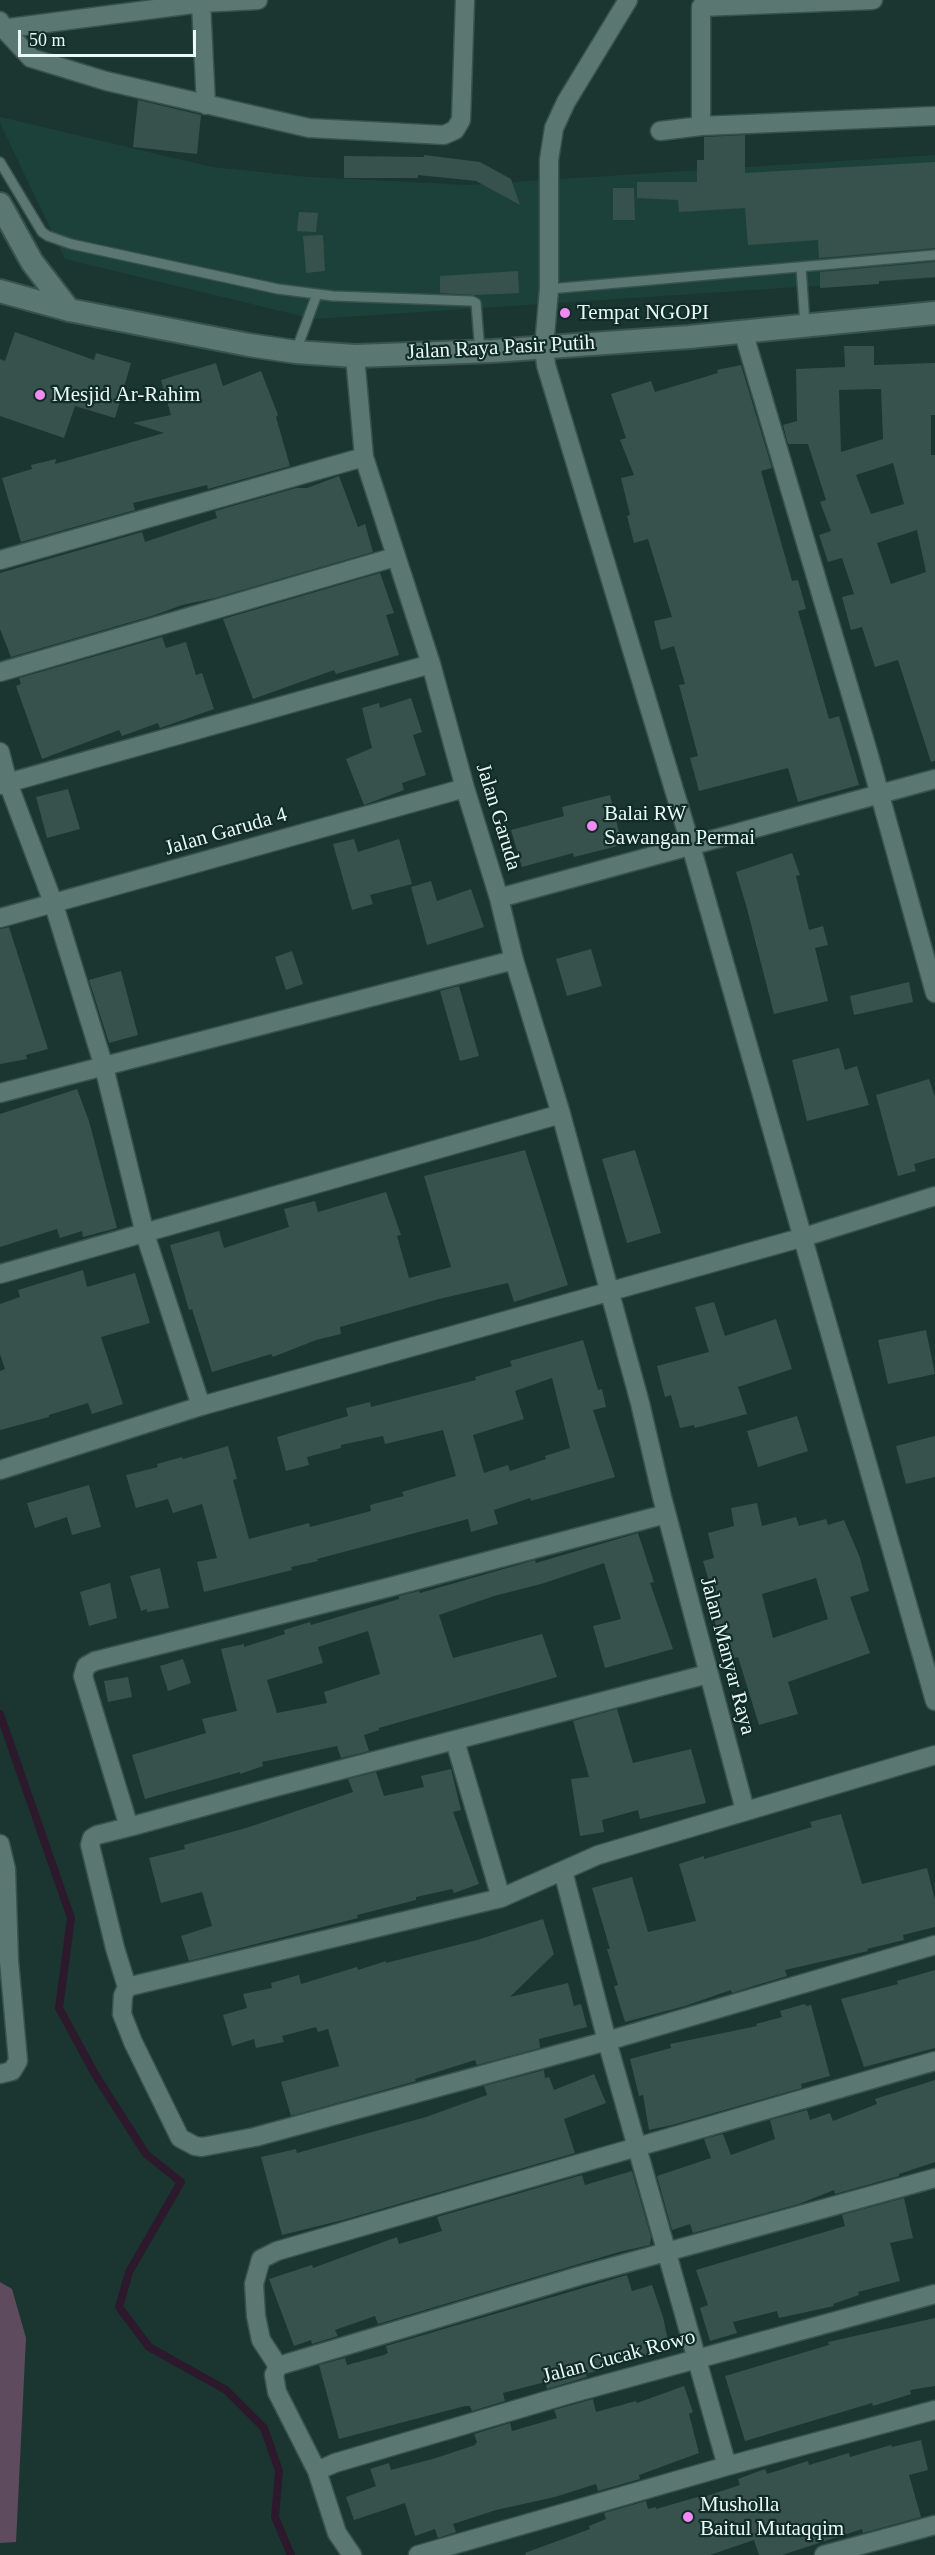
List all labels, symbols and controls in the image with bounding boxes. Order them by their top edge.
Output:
scale bar [21,18,200,56]
text: 50 m [29,30,66,50]
place label: Tempat NGOPI [577,300,709,326]
marker: Tempat NGOPI [558,306,572,320]
street label: Jalan Raya Pasir Putih [406,330,596,366]
place label: Mesjid Ar-Rahim [52,382,200,408]
marker: Mesjid Ar-Rahim [33,388,47,402]
street label: Jalan Garuda [470,761,526,873]
place label: Balai RW Sawangan Permai [604,801,755,851]
street label: Jalan Garuda 4 [162,803,290,861]
marker: Balai RW Sawangan Permai [585,819,599,833]
street label: Jalan Manyar Raya [694,1574,760,1738]
street label: Jalan Cucak Rowo [540,2324,698,2390]
place label: Musholla Baitul Mutaqqim [700,2492,844,2542]
marker: Musholla Baitul Mutaqqim [681,2510,695,2524]

